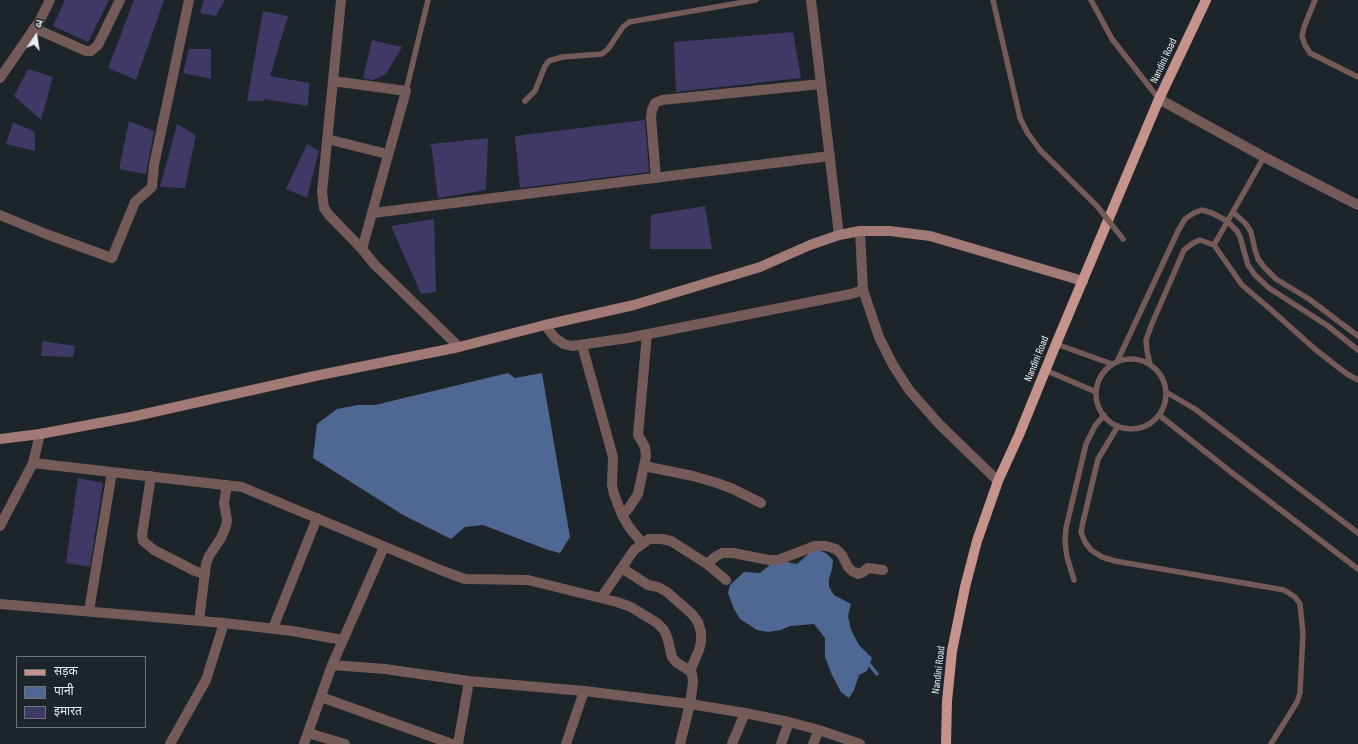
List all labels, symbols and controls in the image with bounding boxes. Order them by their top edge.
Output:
north arrow [16,16,56,56]
text: उ [34,17,43,31]
street label: Nandini Road [1148,36,1180,86]
street label: Nandini Road [1022,334,1052,384]
street label: Nandini Road [930,645,948,695]
legend [16,656,146,728]
text: सड़क [54,664,78,679]
text: पानी [54,684,74,699]
text: इमारत [54,704,82,719]

